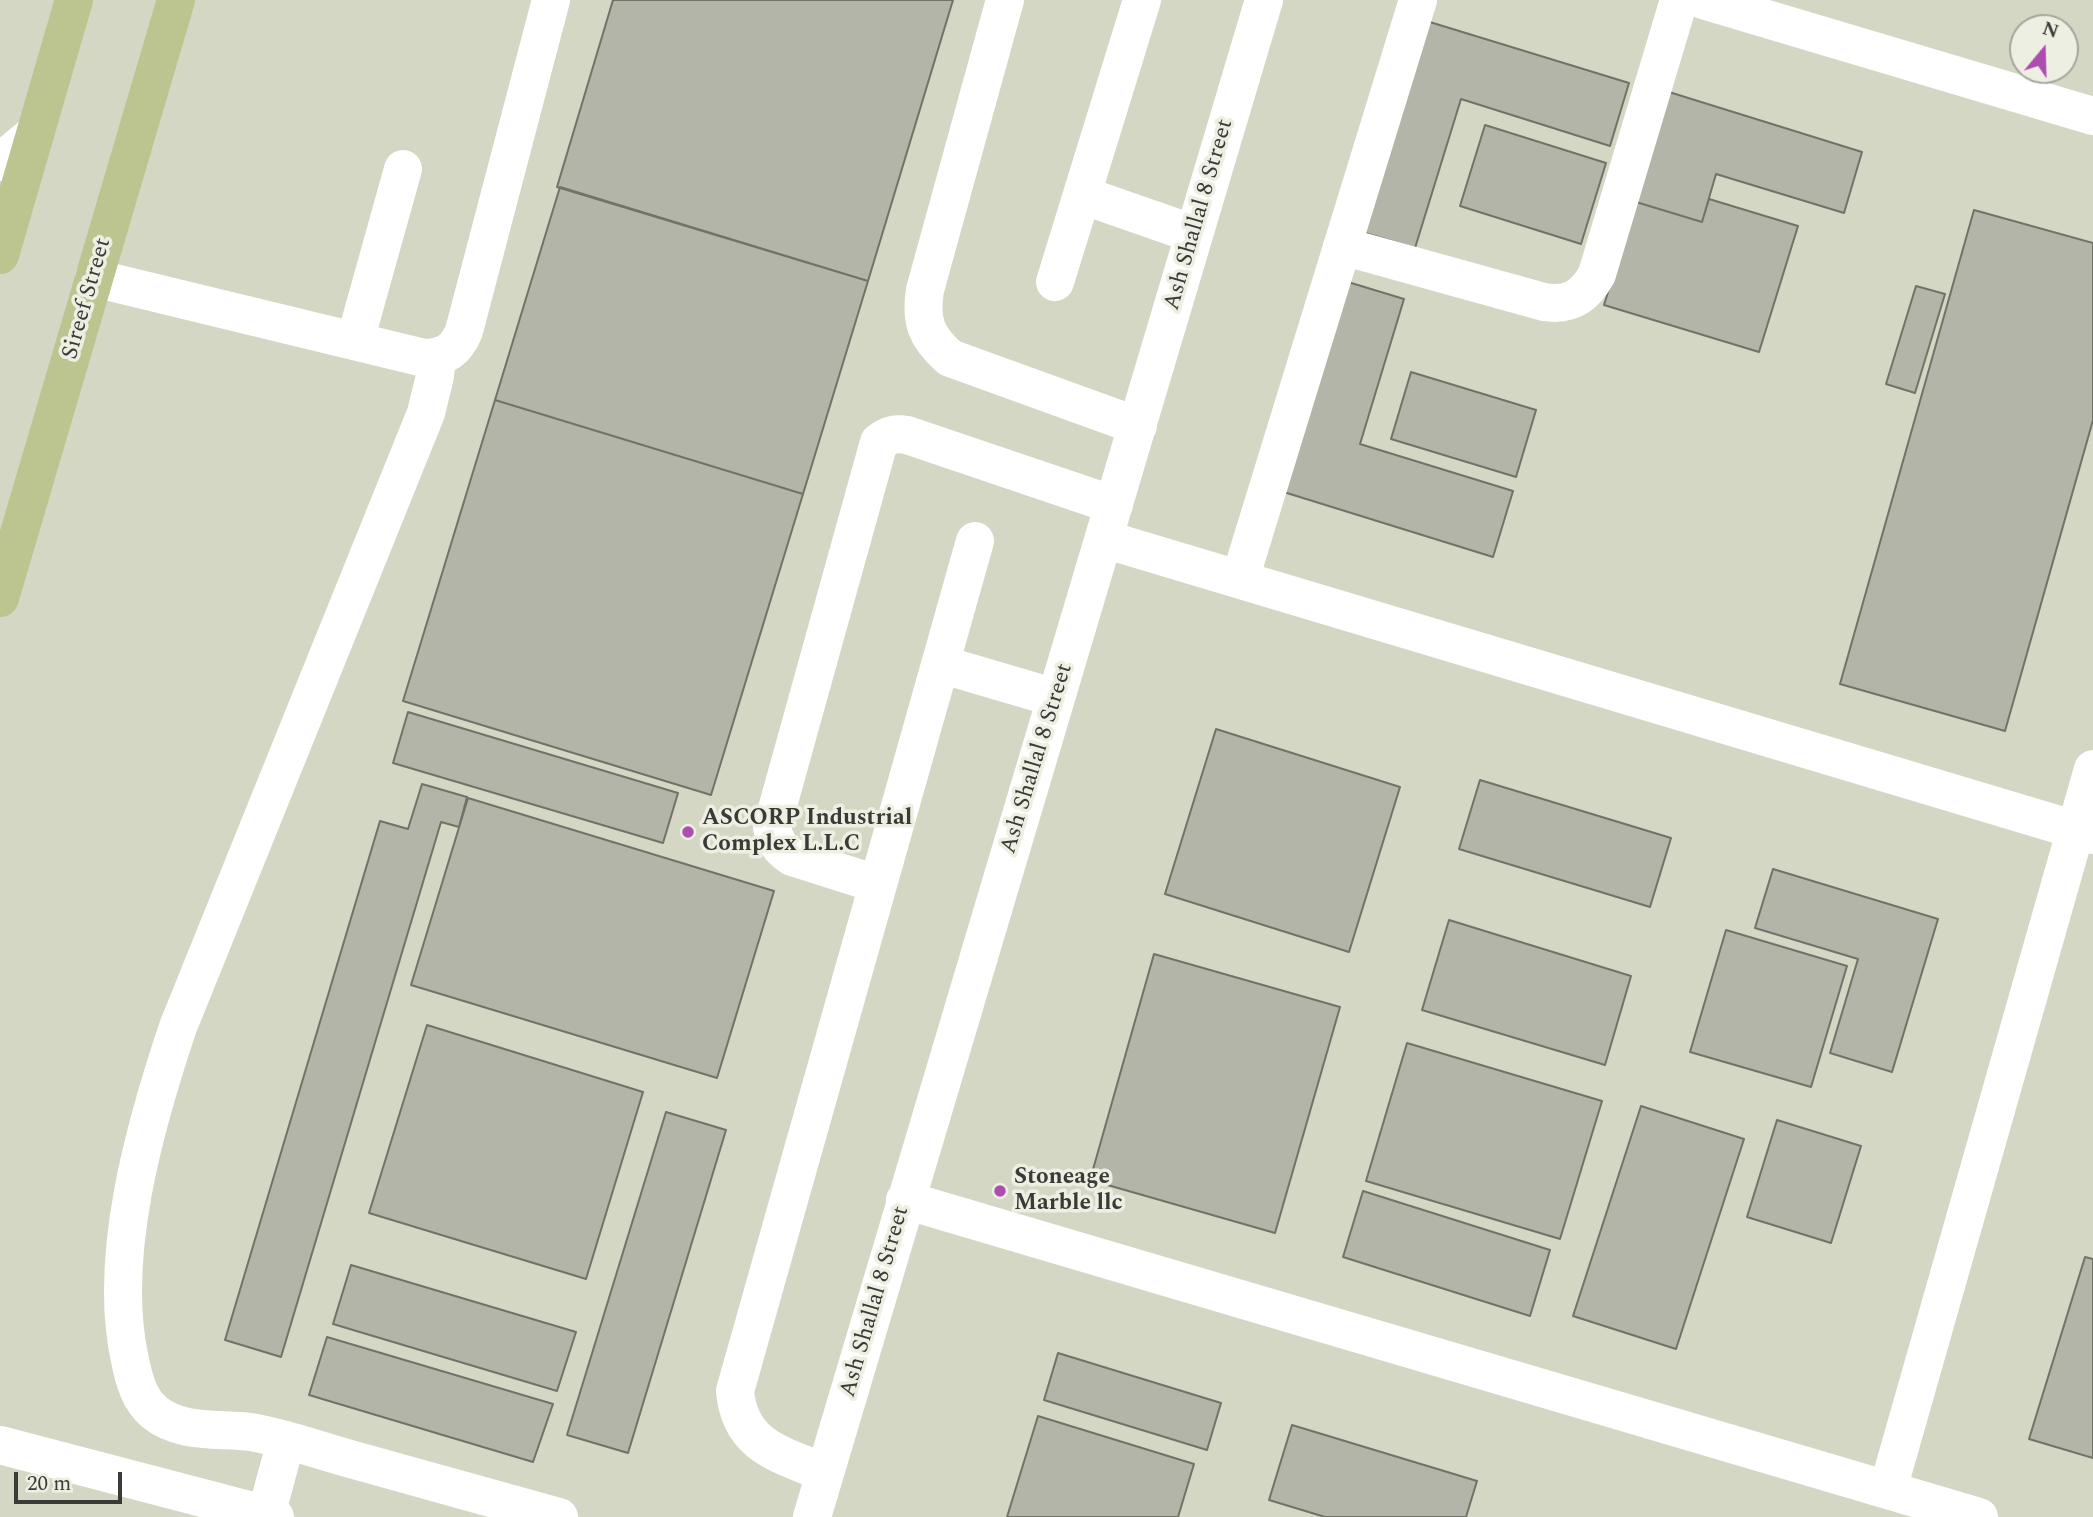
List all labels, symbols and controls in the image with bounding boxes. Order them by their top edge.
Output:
north arrow [2009,14,2079,84]
text: N [2038,14,2062,47]
street label: Ash Shallal 8 Street [1160,116,1240,314]
street label: Sireef Street [58,235,118,363]
street label: Ash Shallal 8 Street [996,661,1080,857]
place label: ASCORP Industrial Complex L.L.C [702,805,912,859]
marker: ASCORP Industrial Complex L.L.C [680,824,696,840]
place label: Stoneage Marble llc [1014,1164,1123,1218]
marker: Stoneage Marble llc [992,1183,1008,1199]
street label: Ash Shallal 8 Street [836,1203,916,1401]
scale bar [18,1458,126,1502]
text: 20 m [27,1468,71,1500]

